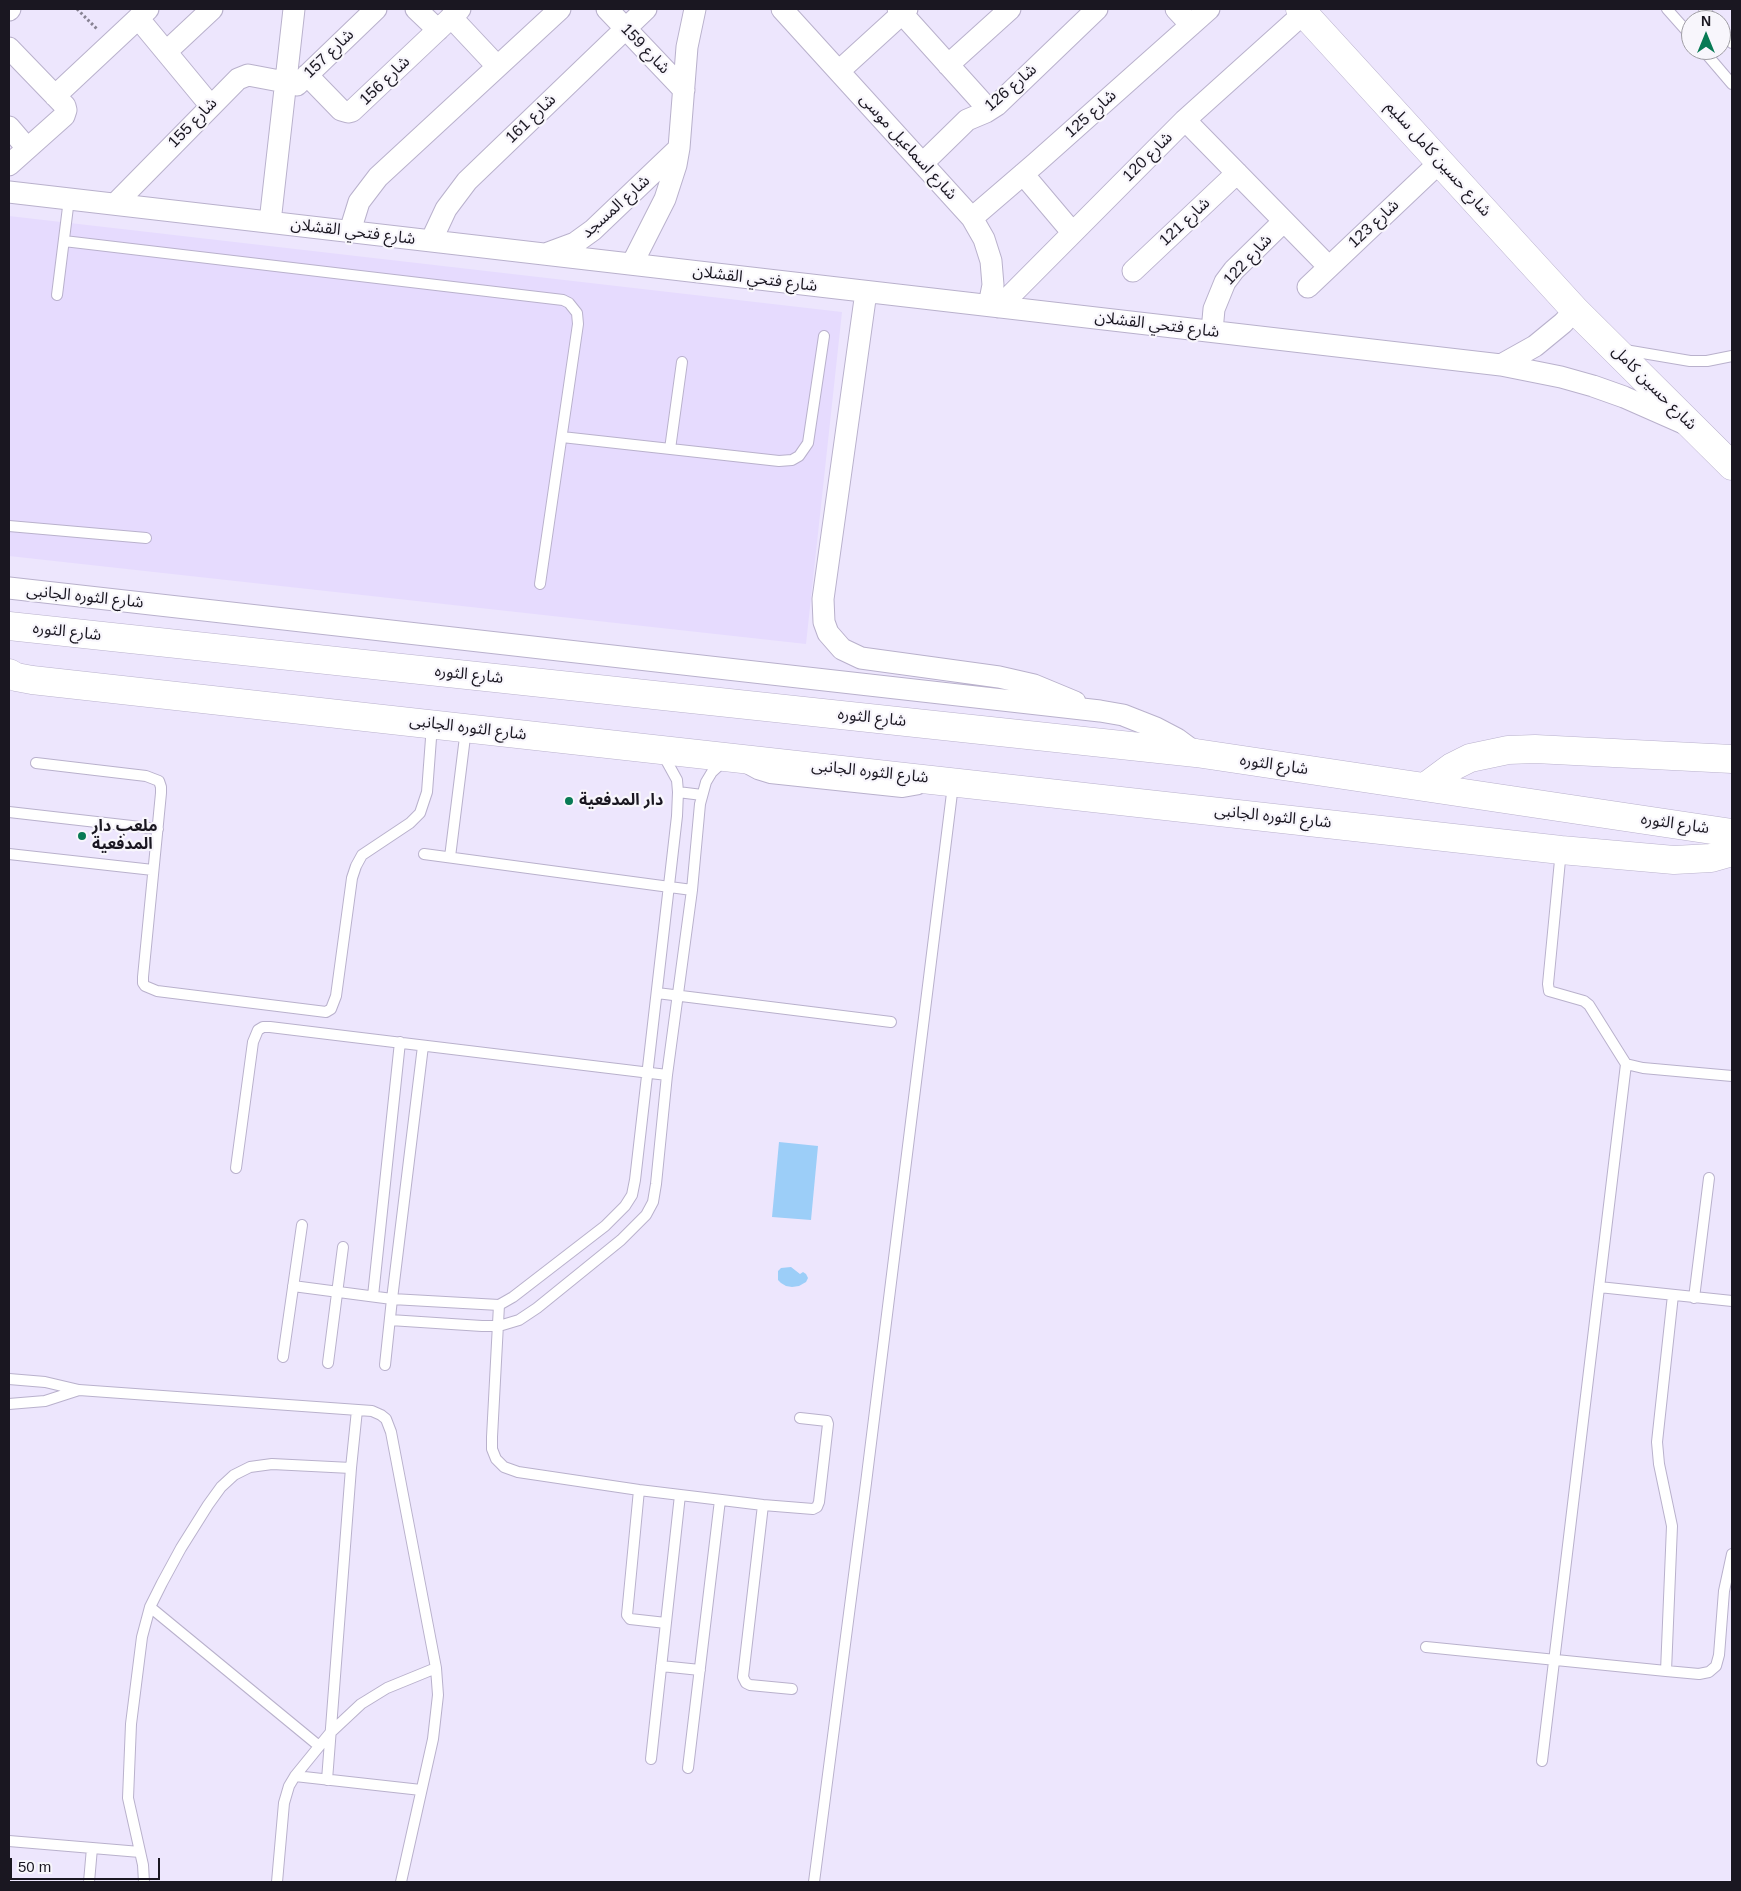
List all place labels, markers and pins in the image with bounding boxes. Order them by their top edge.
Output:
place label: دار المدفعية [579,791,663,811]
marker: دار المدفعية [563,795,575,807]
place label: ملعب دار المدفعية [92,817,158,855]
marker: ملعب دار المدفعية [76,830,88,842]

